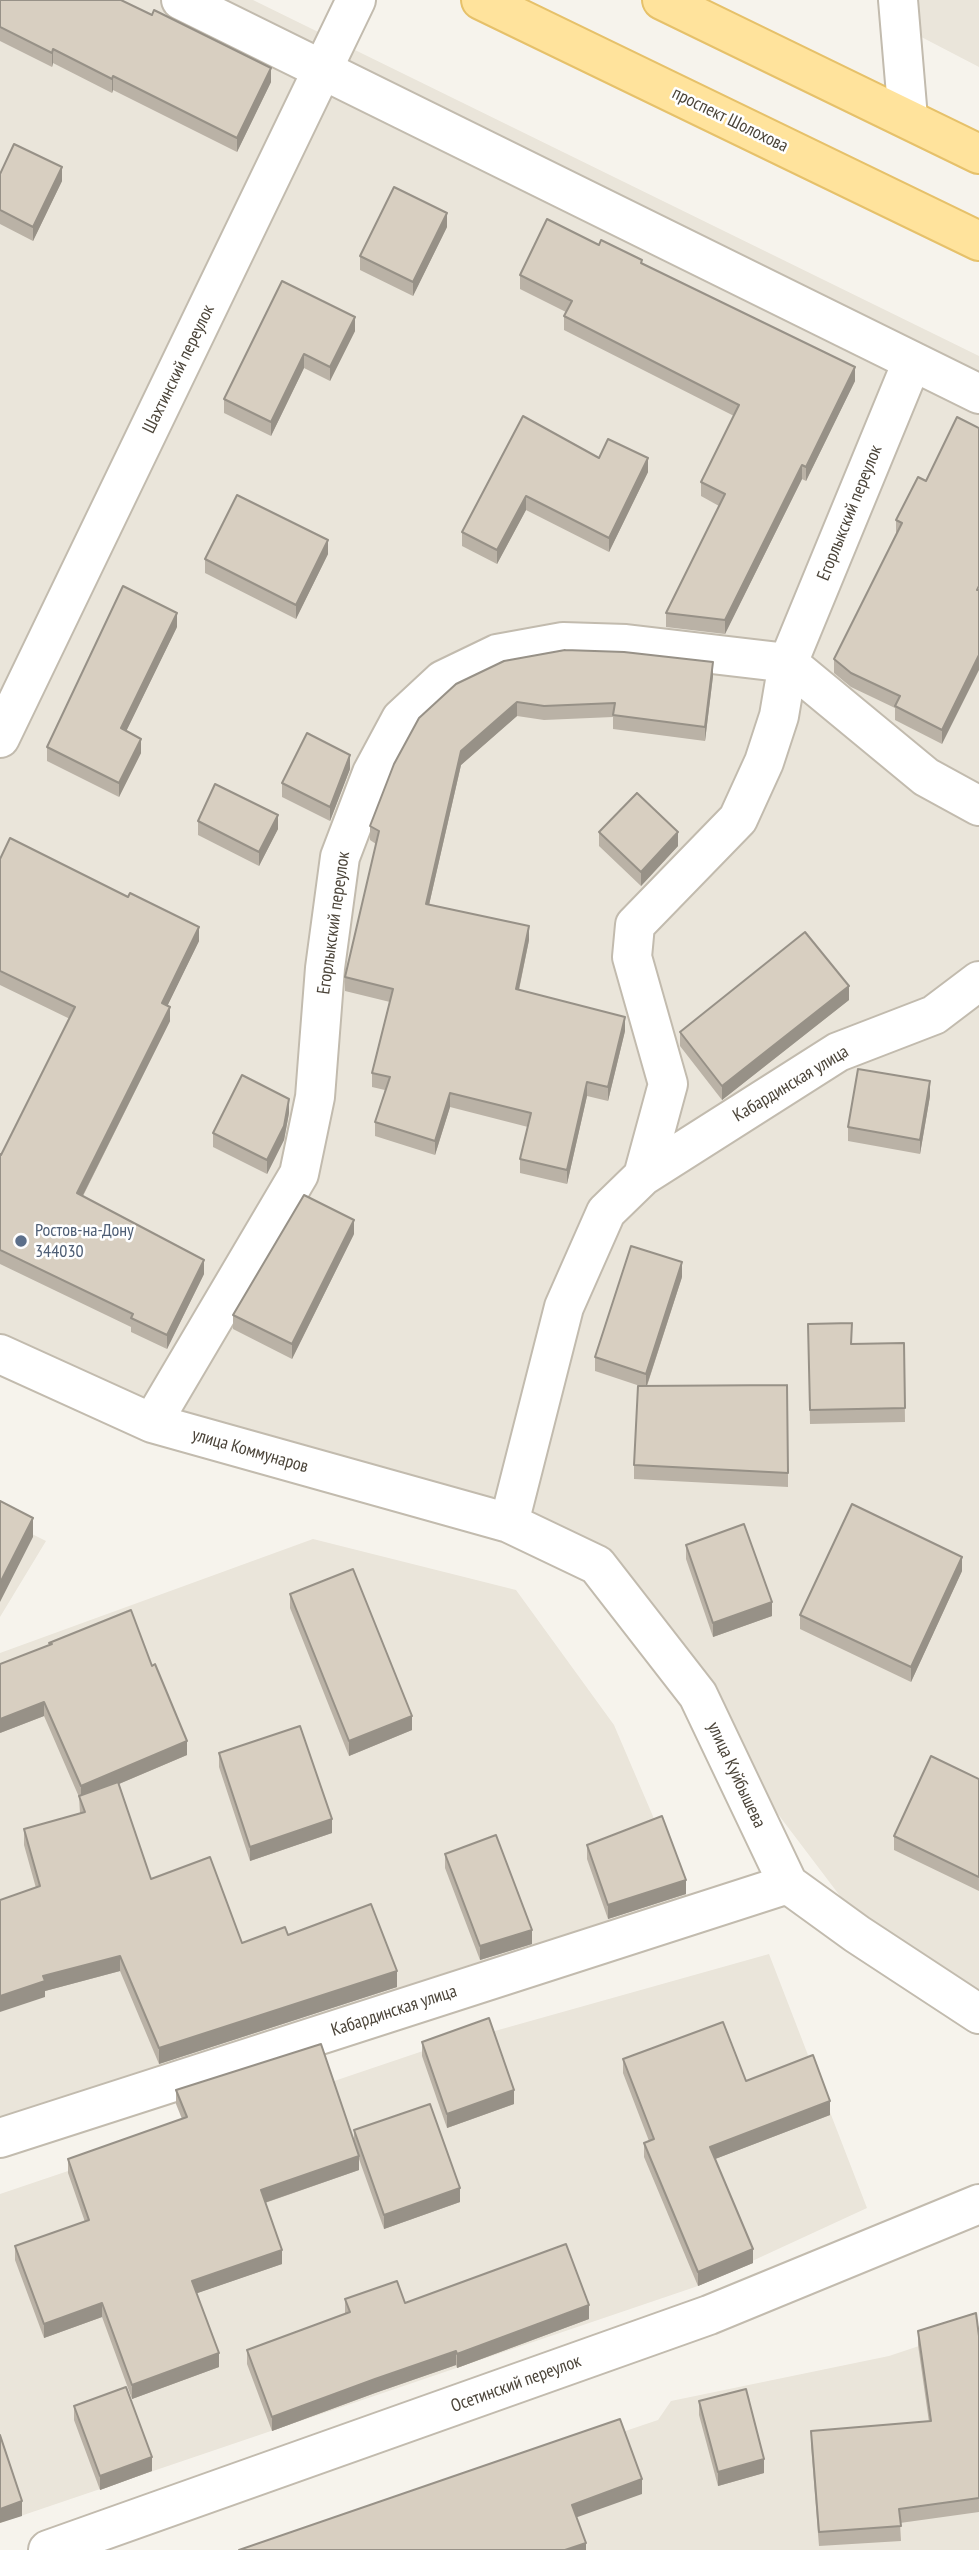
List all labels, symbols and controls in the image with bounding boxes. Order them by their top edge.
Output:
street label: проспект Шолохова [669,83,791,157]
street label: Шахтинский переулок [139,301,219,437]
street label: Егорлыкский переулок [813,442,887,584]
street label: Егорлыкский переулок [313,850,355,996]
street label: Кабардинская улица [729,1041,853,1127]
place label: Ростов-на-Дону 344030 [35,1220,134,1262]
marker: Ростов-на-Дону 344030 [13,1233,29,1249]
street label: улица Коммунаров [189,1424,311,1478]
street label: улица Куйбышева [702,1719,770,1831]
street label: Кабардинская улица [328,1981,460,2041]
street label: Осетинский переулок [448,2350,584,2418]

